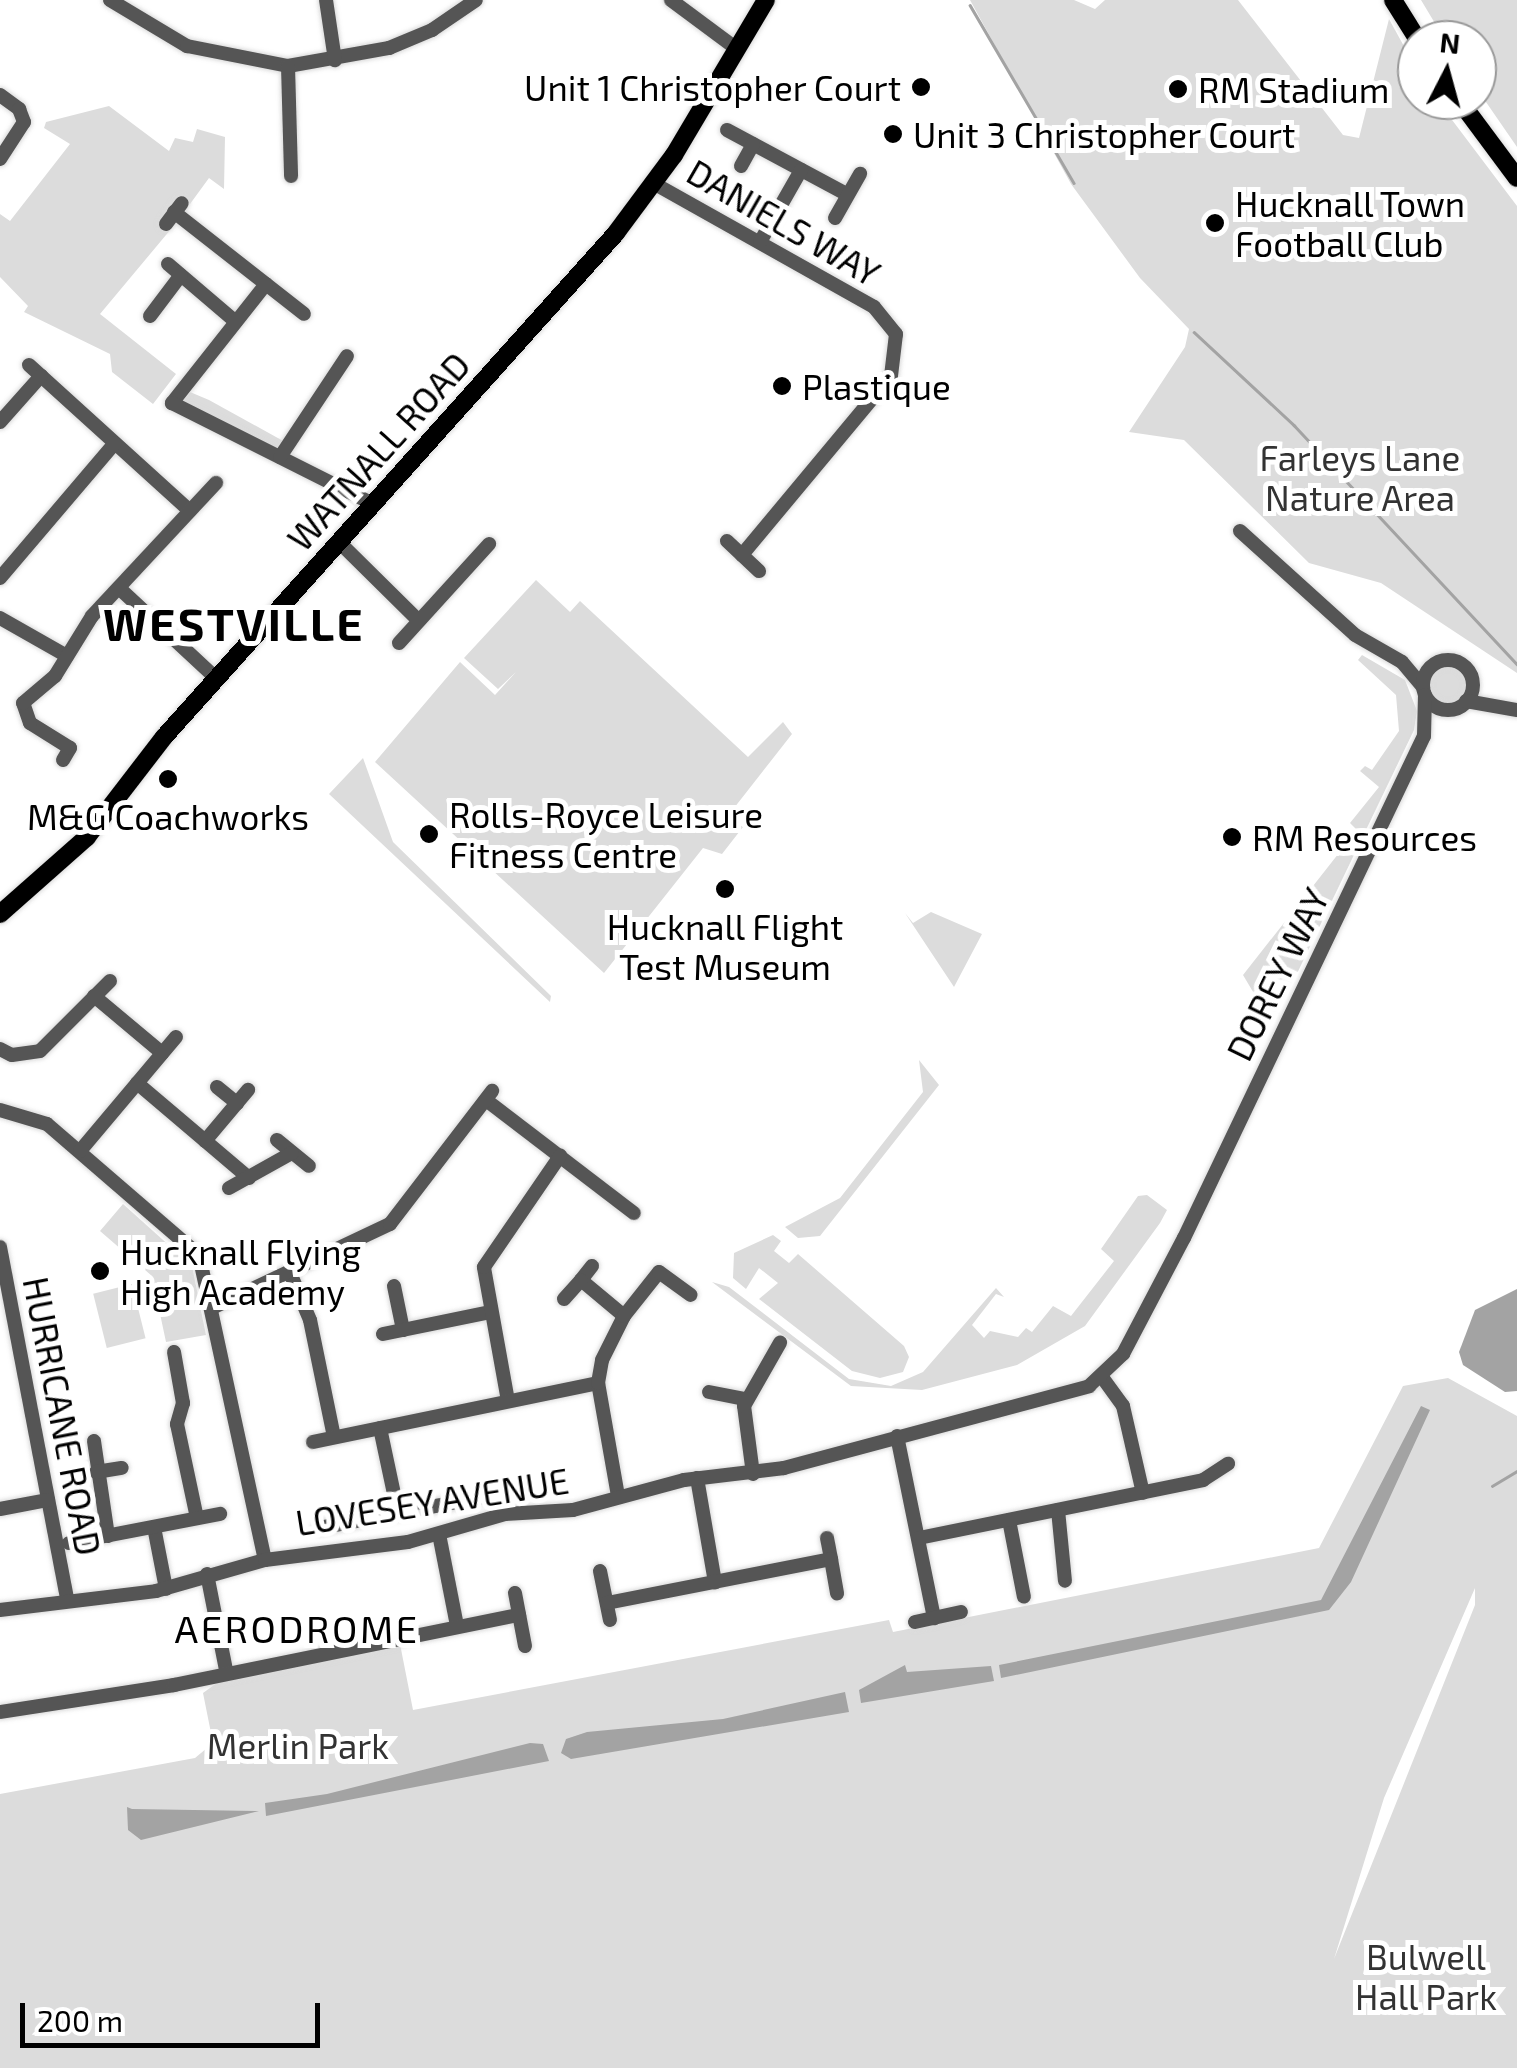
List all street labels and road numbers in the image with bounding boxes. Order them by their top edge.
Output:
street label: DANIELS WAY [680,150,888,294]
street label: WATNALL ROAD [278,343,478,559]
street label: DOREY WAY [1217,880,1337,1068]
street label: HURRICANE ROAD [15,1273,111,1559]
street label: LOVESEY AVENUE [292,1459,572,1543]

